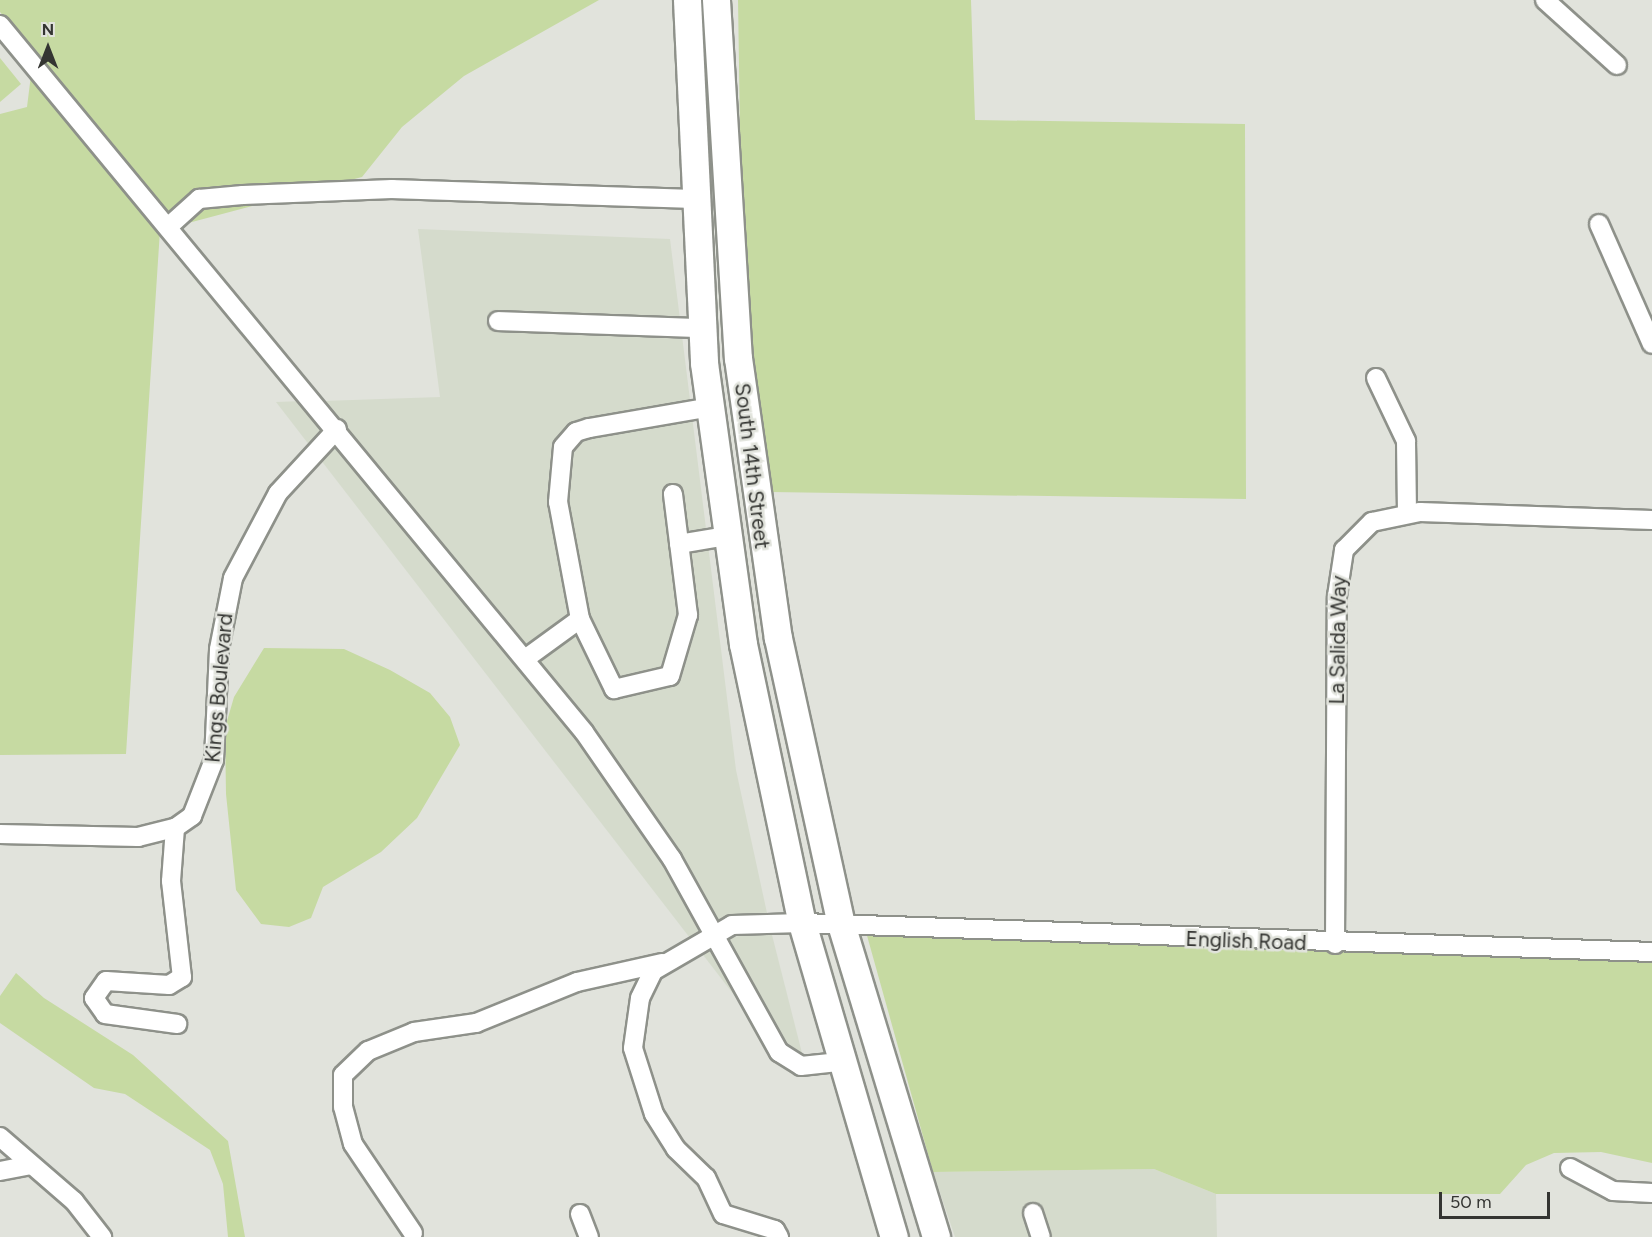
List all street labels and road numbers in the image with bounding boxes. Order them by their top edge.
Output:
street label: South 14th Street [729,382,775,550]
street label: La Salida Way [1324,575,1352,705]
street label: Kings Boulevard [200,612,238,764]
street label: English Road [1185,926,1307,956]

